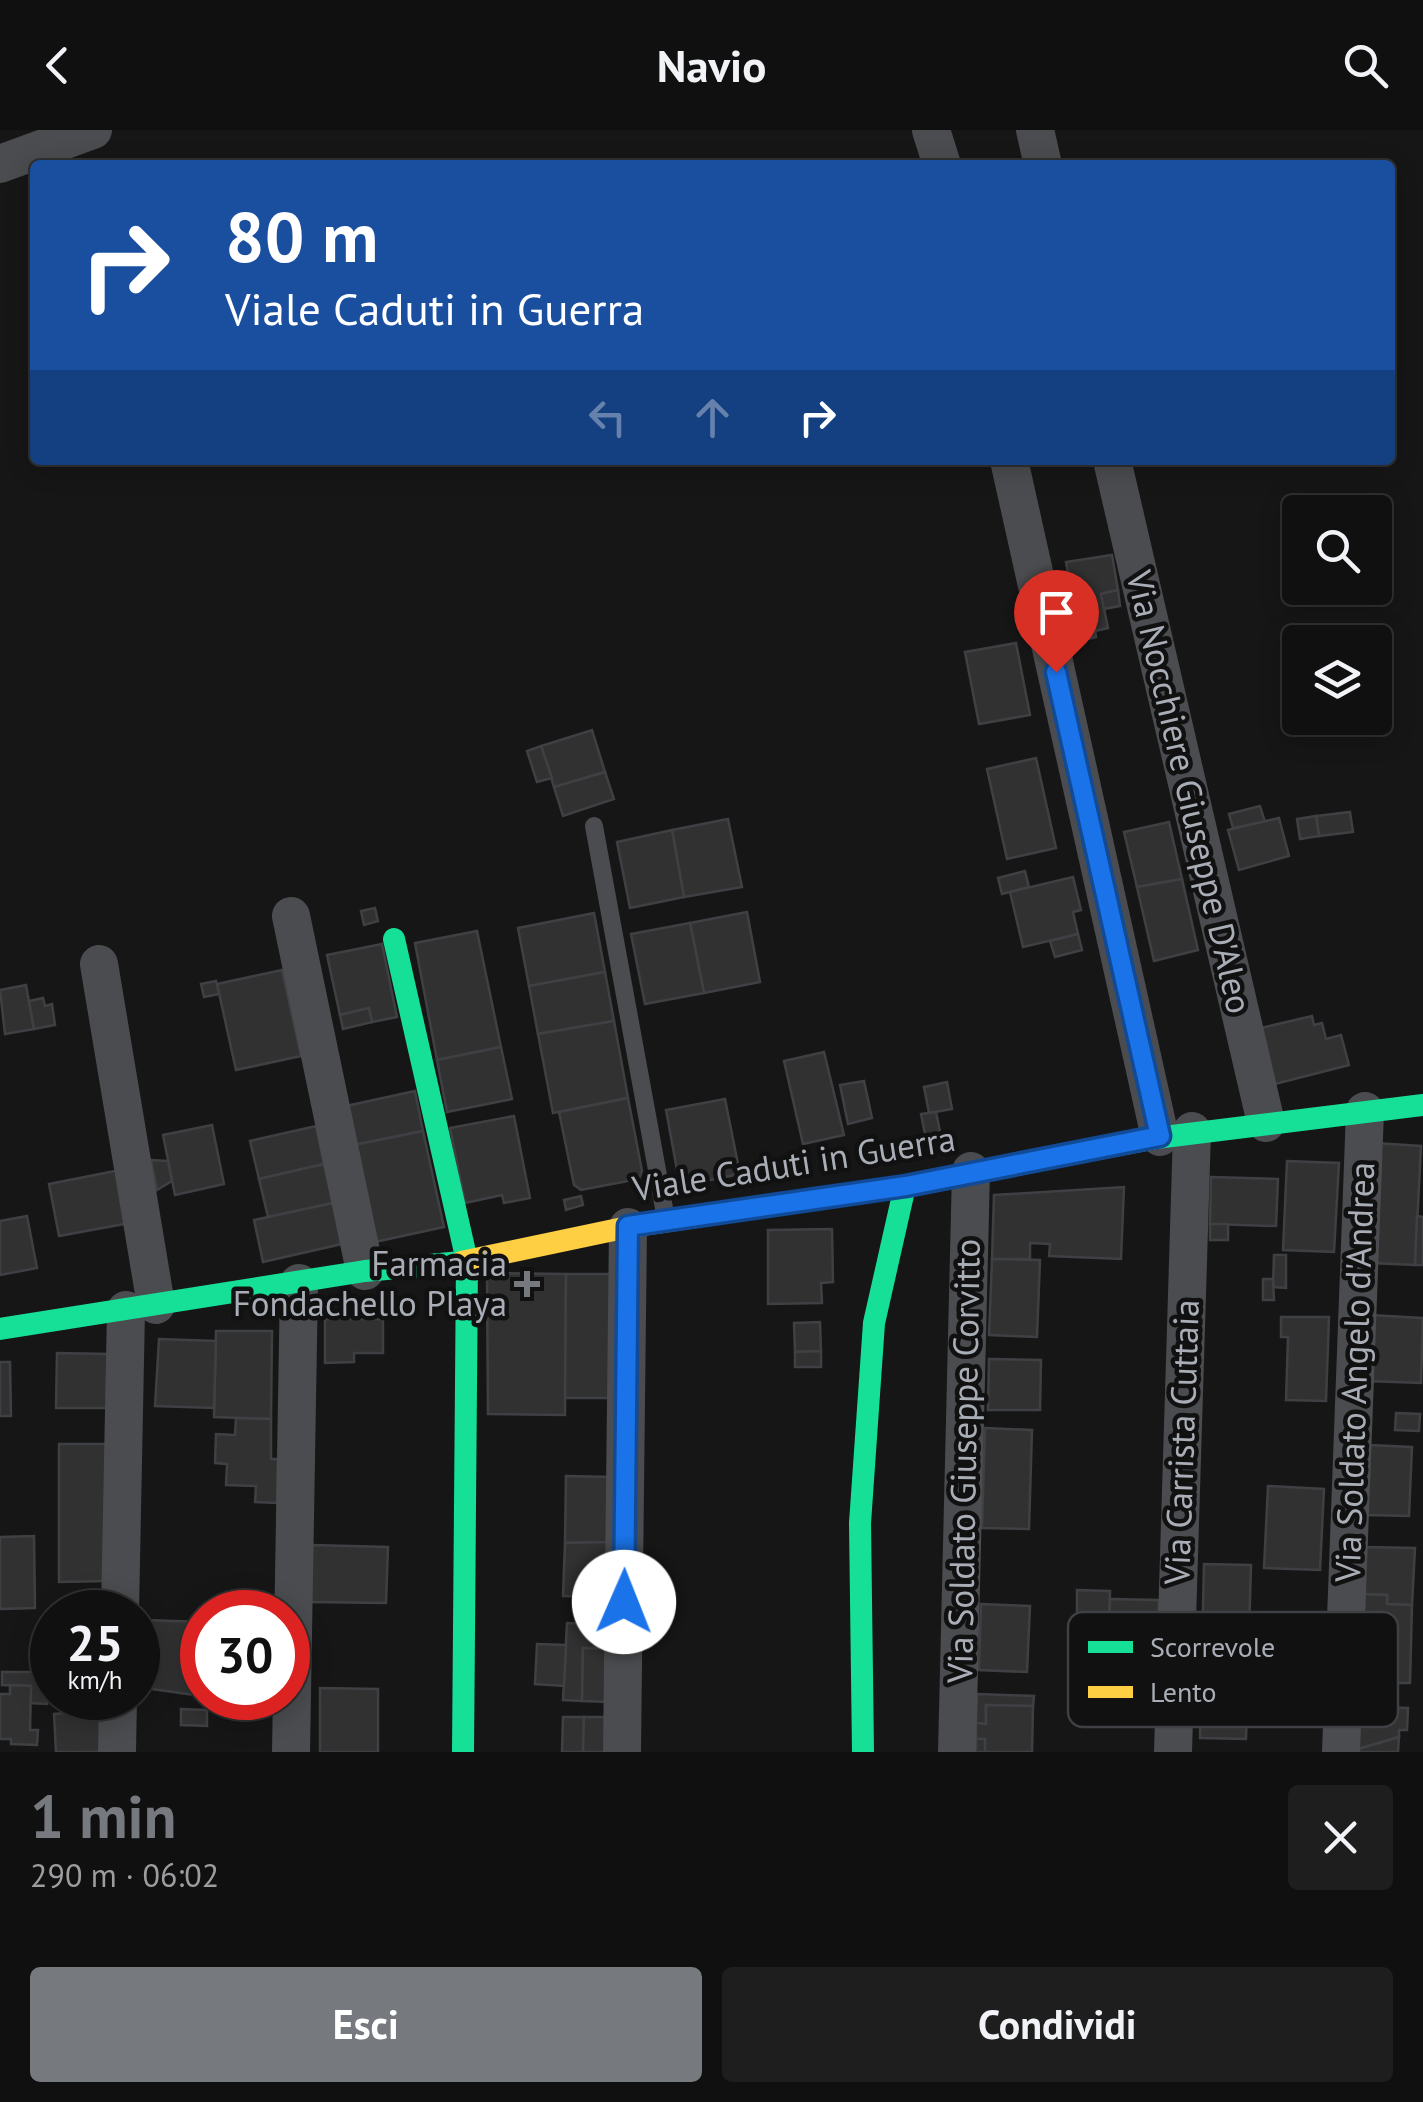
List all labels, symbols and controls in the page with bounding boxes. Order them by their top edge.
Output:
text: Navio [657,36,766,94]
icon: back [30,38,85,93]
icon: search [1338,38,1393,93]
text: 80 m [225,191,378,281]
icon: right [60,200,190,330]
text: Viale Caduti in Guerra [225,279,644,337]
icon: left [580,390,635,445]
icon: ahead [685,390,740,445]
icon: right [790,390,845,445]
map controls [1282,495,1392,735]
button: search [1282,495,1392,605]
street label: Via Nocchiere Giuseppe D'Aleo [1116,565,1263,1018]
pin [1014,570,1099,673]
icon: arrive [1029,585,1084,640]
button: layers [1282,625,1392,735]
street label: Viale Caduti in Guerra [628,1115,958,1211]
street label: Via Soldato Angelo d'Andrea [1324,1161,1384,1584]
street label: Via Soldato Giuseppe Corvitto [936,1238,990,1684]
place label: Farmacia Fondachello Playa [233,1240,507,1326]
marker: Farmacia Fondachello Playa [516,1273,538,1295]
street label: Via Carrista Cuttaia [1153,1299,1209,1586]
position arrow [572,1550,676,1654]
speed limit sign: 30 [180,1590,310,1720]
text: 25 [67,1610,123,1675]
legend [1068,1612,1398,1727]
text: Scorrevole [1150,1628,1275,1665]
text: km/h [68,1664,122,1696]
text: Lento [1150,1673,1217,1710]
text: 1 min [30,1777,176,1855]
button: close [1288,1785,1393,1890]
text: 290 m · 06:02 [30,1854,219,1896]
button: Esci [30,1967,702,2082]
button: Condividi [722,1967,1393,2082]

